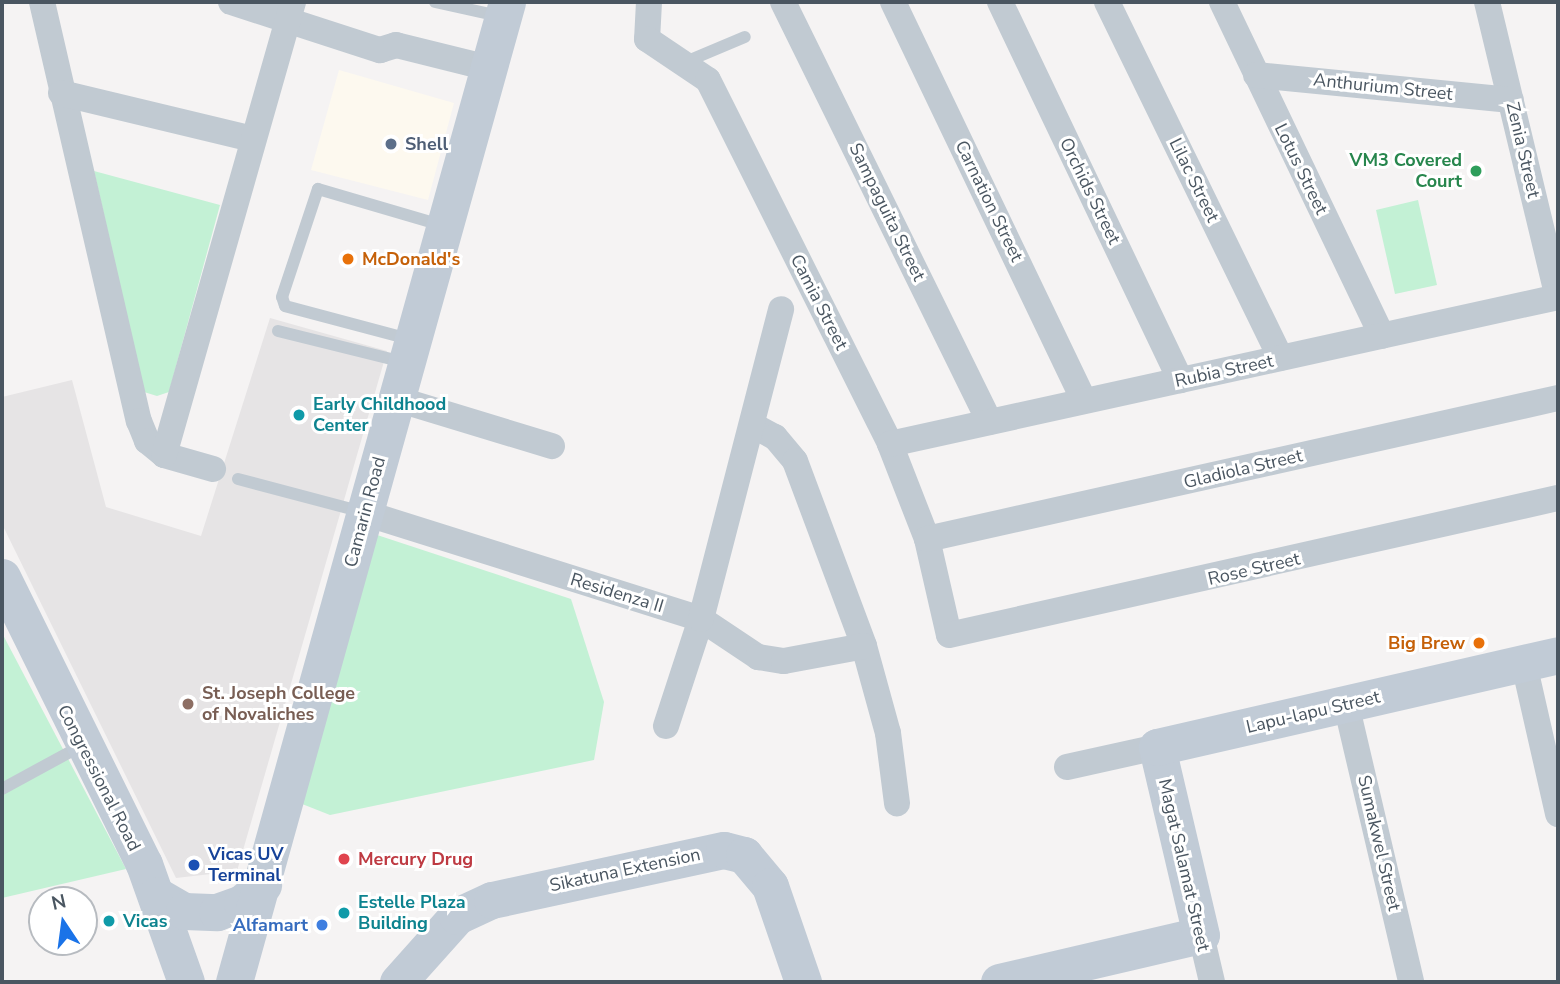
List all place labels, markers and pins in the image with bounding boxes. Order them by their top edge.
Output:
place label: Shell [405,133,448,155]
marker: Shell [383,136,399,152]
place label: VM3 Covered Court [1350,150,1462,192]
marker: VM3 Covered Court [1468,163,1484,179]
place label: McDonald's [362,248,460,270]
marker: McDonald's [340,251,356,267]
place label: Early Childhood Center [313,394,446,436]
marker: Early Childhood Center [291,407,307,423]
place label: Big Brew [1388,632,1465,654]
marker: Big Brew [1471,635,1487,651]
place label: St. Joseph College of Novaliches [202,683,355,726]
marker: St. Joseph College of Novaliches [180,696,196,712]
place label: Vicas UV Terminal [208,844,283,886]
place label: Mercury Drug [358,848,473,870]
marker: Mercury Drug [336,851,352,867]
marker: Vicas UV Terminal [186,857,202,873]
place label: Estelle Plaza Building [358,892,466,934]
marker: Estelle Plaza Building [336,905,352,921]
place label: Vicas [123,910,167,932]
marker: Vicas [101,913,117,929]
place label: Alfamart [233,914,308,936]
marker: Alfamart [314,917,330,933]

